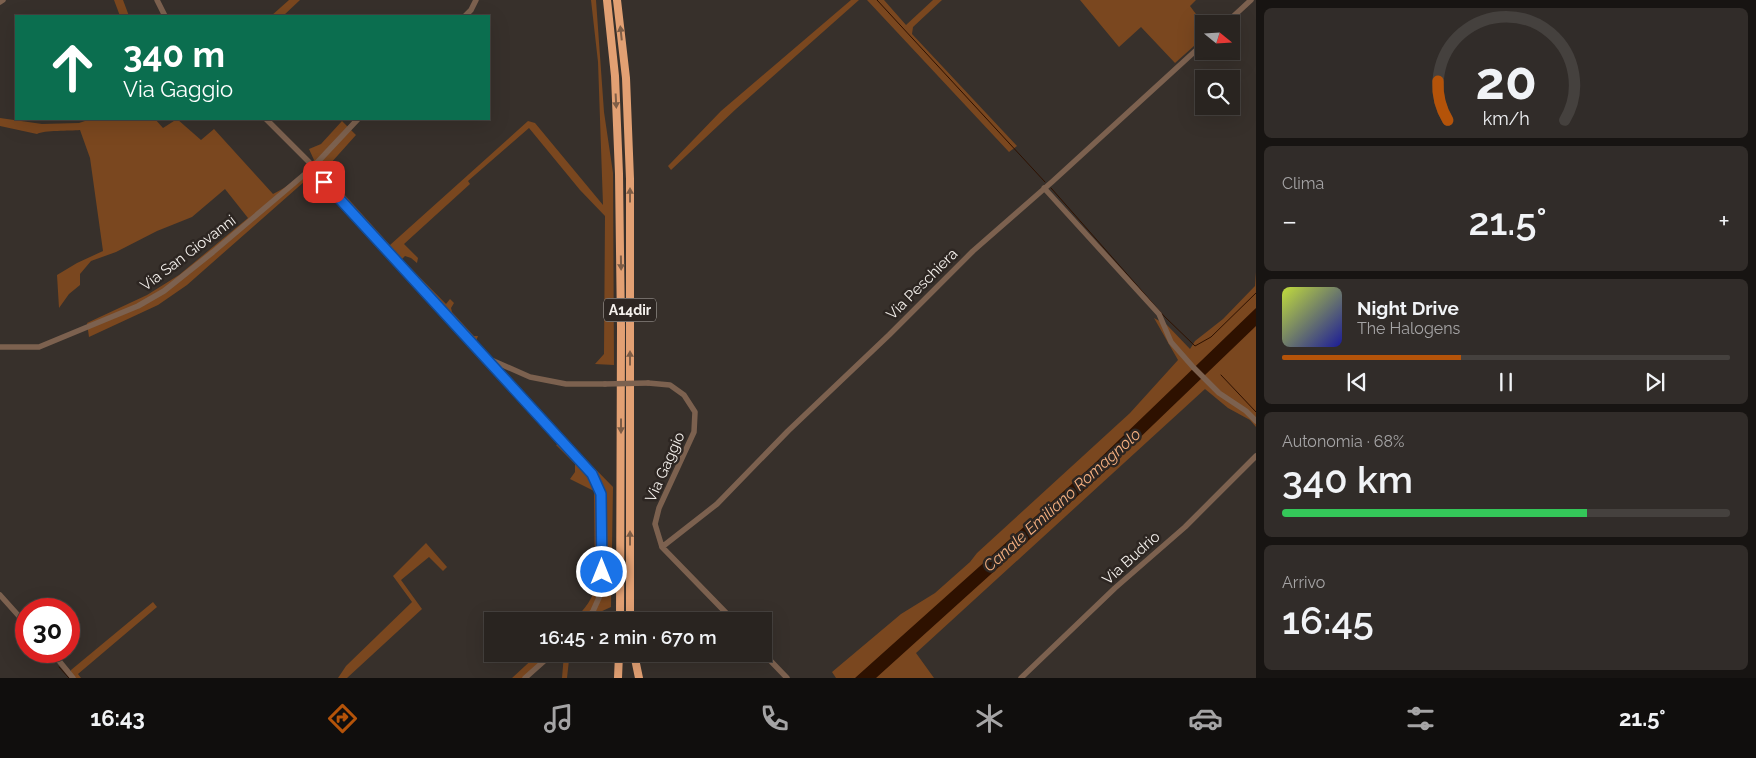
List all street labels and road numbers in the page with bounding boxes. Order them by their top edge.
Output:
street label: Via San Giovanni [137,211,239,295]
street label: Via Peschiera [883,245,961,323]
road number: A14dir [604,298,656,322]
street label: Via Gaggio [642,429,689,505]
street label: Via Budrio [1099,527,1164,588]

